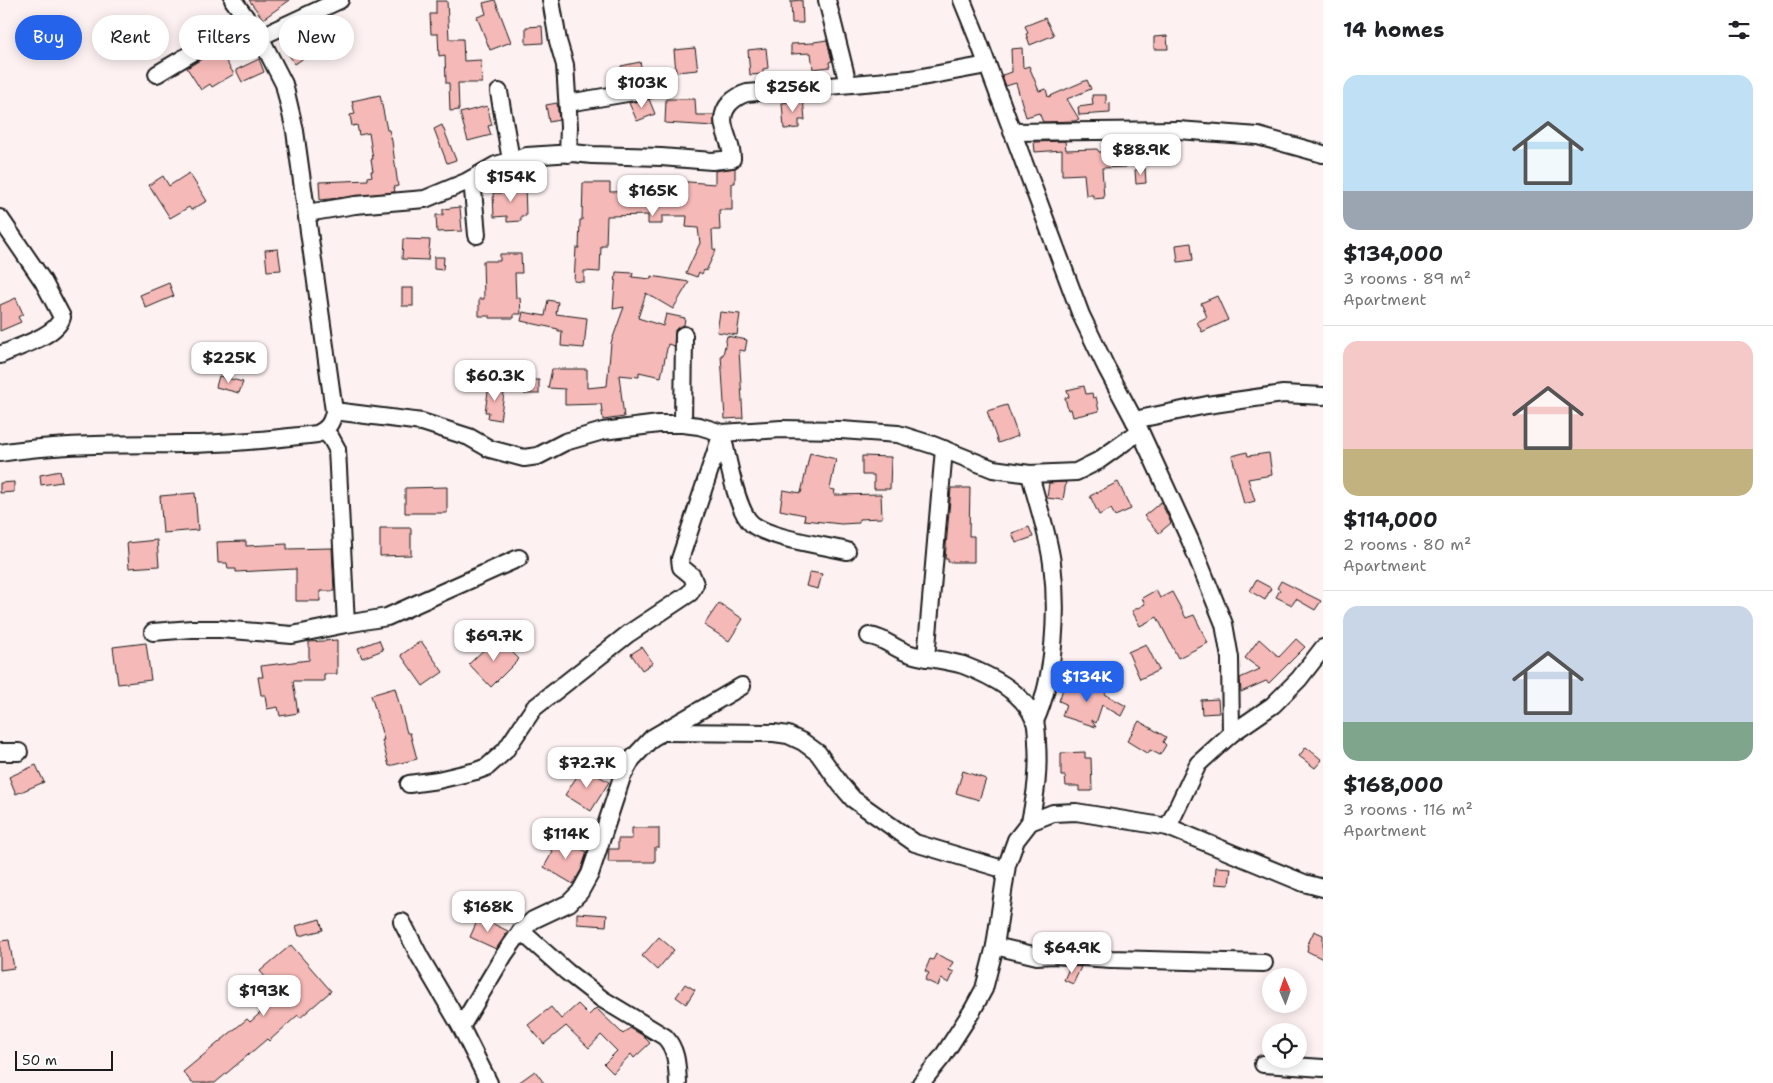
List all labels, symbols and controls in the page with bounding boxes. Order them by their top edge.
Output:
chip: Buy [15,15,82,60]
chip: Rent [92,15,169,60]
chip: Filters [179,15,269,60]
chip: New [279,15,354,60]
text: 14 homes [1343,16,1444,44]
icon: filters [1725,16,1753,44]
pin: $103K [607,66,677,109]
pin: $256K [758,70,828,113]
text: $103K [617,72,667,93]
text: $256K [766,76,820,97]
icon: home [1503,108,1593,198]
pin: $88.9K [1100,134,1182,176]
text: $88.9K [1112,139,1170,160]
pin: $154K [476,160,546,203]
text: $154K [486,166,536,187]
pin: $165K [618,174,688,217]
text: $165K [628,180,678,201]
text: $134,000 [1343,240,1443,268]
text: 3 rooms · 89 m² [1343,268,1471,289]
text: Apartment [1343,289,1426,310]
pin: $225K [194,342,264,384]
text: $225K [202,347,256,368]
pin: $60.3K [454,360,536,402]
text: $60.3K [466,365,524,386]
icon: home [1503,373,1593,463]
text: $114,000 [1343,506,1438,534]
text: 2 rooms · 80 m² [1343,534,1471,555]
text: Apartment [1343,555,1426,576]
pin: $69.7K [453,620,535,662]
text: $69.7K [465,625,523,646]
icon: home [1503,638,1593,728]
pin: $134K [1052,660,1122,703]
text: $134K [1062,666,1112,687]
pin: $72.7K [546,746,628,789]
text: $72.7K [558,752,616,773]
text: $168,000 [1343,771,1443,799]
text: 3 rooms · 116 m² [1343,799,1473,820]
pin: $114K [531,818,601,860]
text: Apartment [1343,820,1426,841]
text: $114K [543,823,589,844]
pin: $168K [453,890,523,933]
text: $168K [463,896,513,917]
pin: $64.9K [1031,932,1113,974]
text: $64.9K [1043,937,1101,958]
north arrow [1262,968,1308,1012]
map controls [1262,968,1307,1068]
pin: $193K [229,974,299,1017]
text: $193K [239,980,289,1001]
button: locate [1262,1023,1307,1068]
scale bar [15,1048,112,1071]
text: 50 m [22,1051,57,1069]

